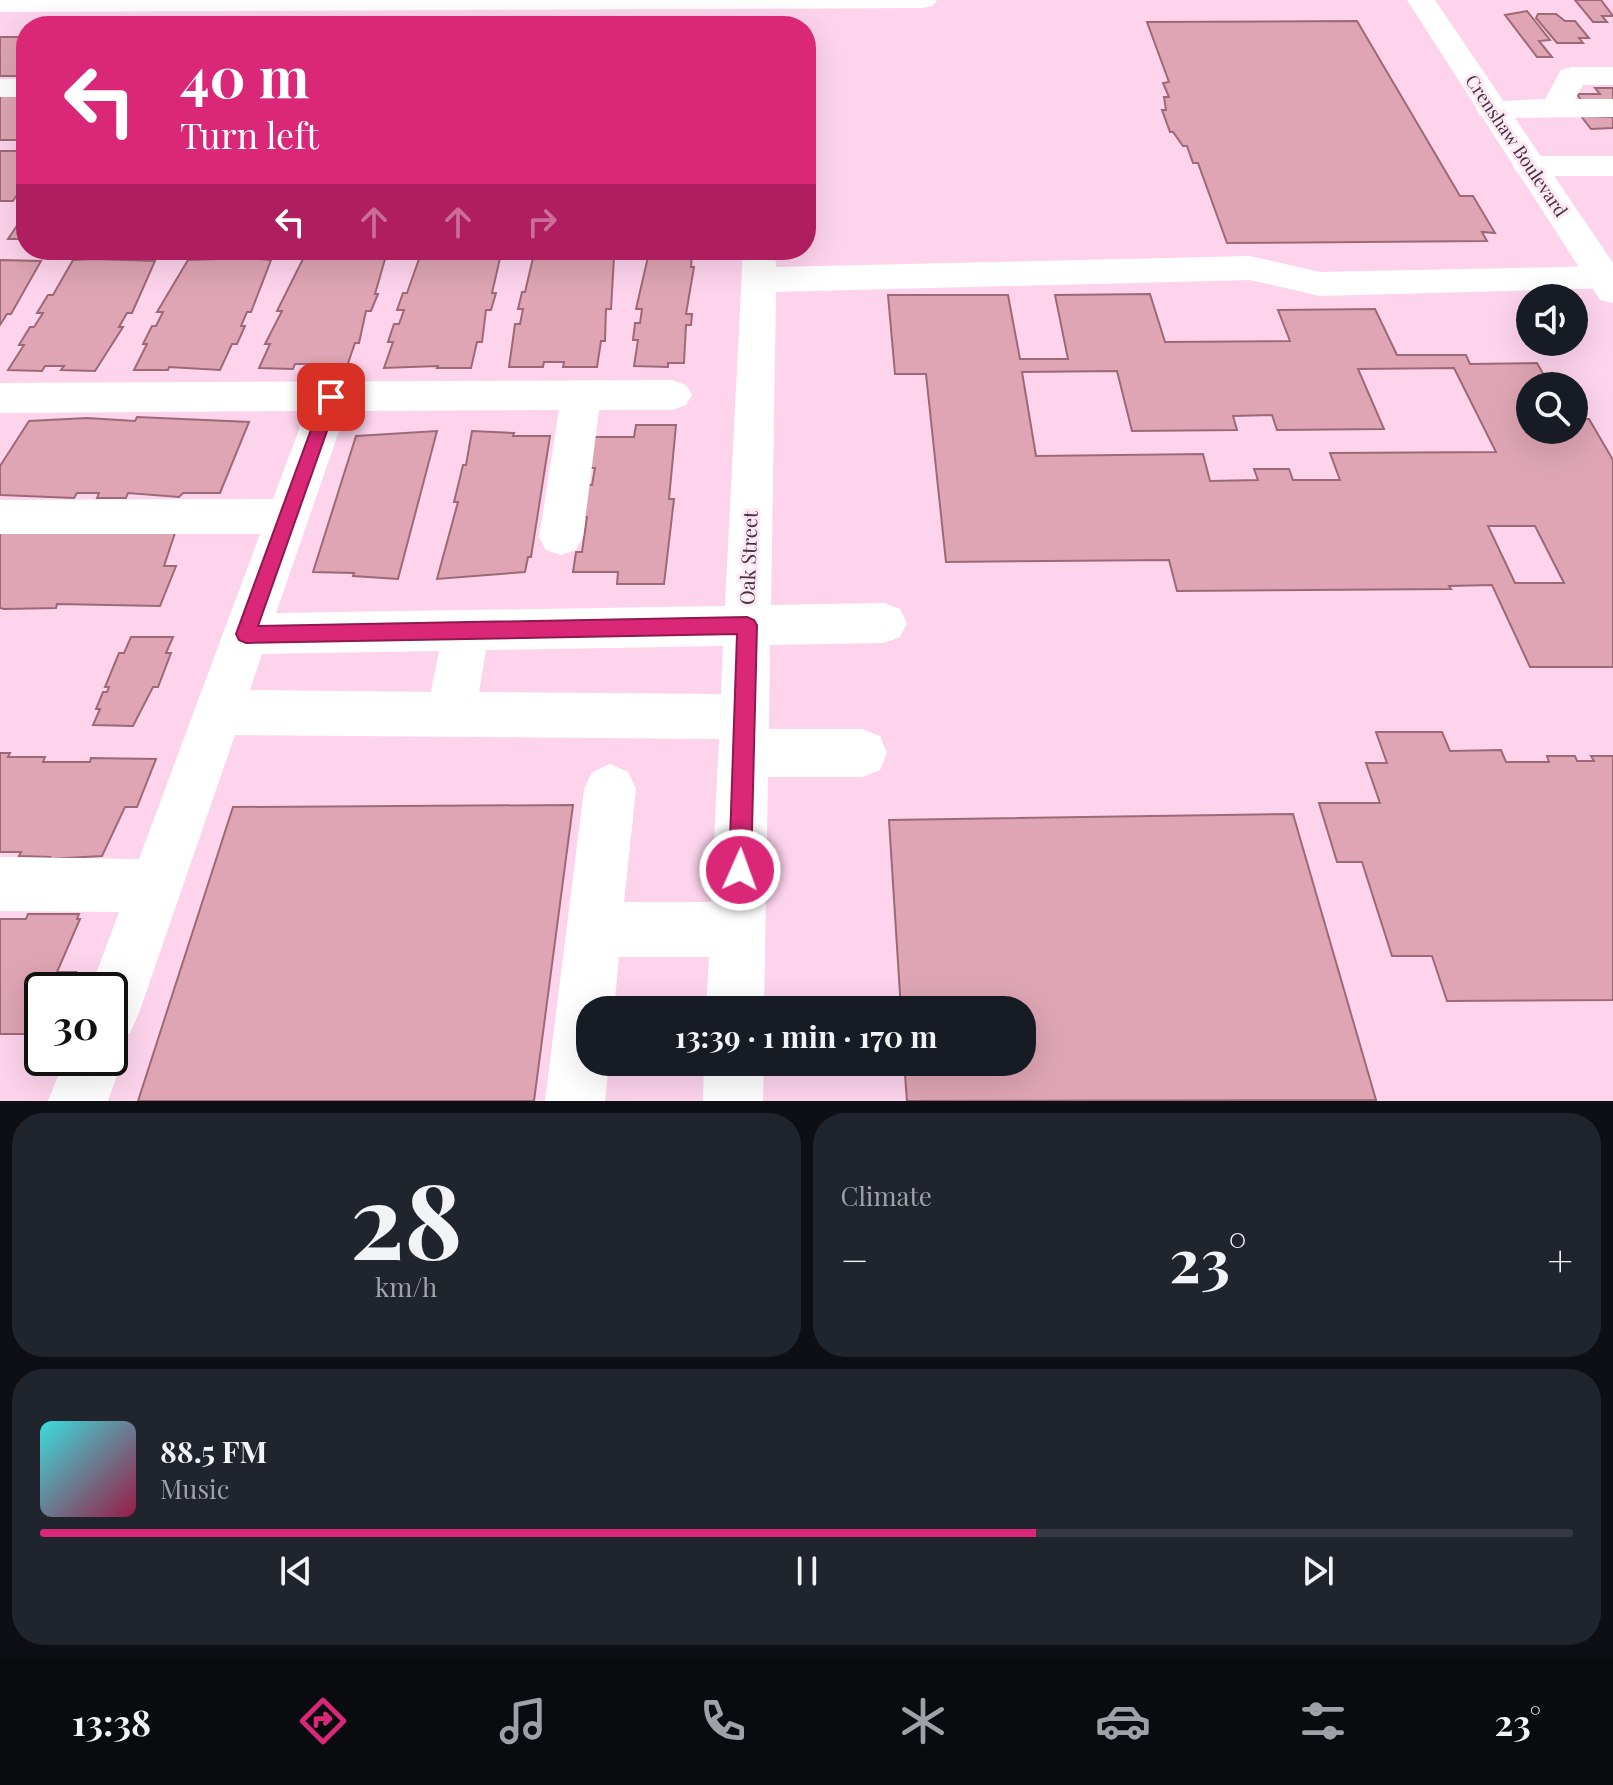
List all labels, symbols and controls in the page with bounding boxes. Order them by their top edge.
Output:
text: 40 m [180,38,309,113]
icon: left [48,48,152,152]
street label: Crenshaw Boulevard [1460,70,1574,222]
text: Turn left [180,110,319,158]
icon: left [268,200,312,244]
icon: ahead [352,200,396,244]
icon: ahead [436,200,480,244]
icon: right [520,200,564,244]
map controls [1516,284,1588,444]
button: sound [1516,284,1588,356]
pin [297,363,365,431]
button: search [1516,372,1588,444]
icon: arrive [309,375,353,419]
street label: Oak Street [732,509,763,606]
position arrow [698,828,782,912]
speed limit sign: 30 [24,972,128,1076]
text: 13:39 · 1 min · 170 m [675,1016,937,1056]
text: 28 [350,1147,463,1286]
text: Climate [841,1178,932,1213]
text: 23° [1169,1218,1247,1298]
text: − [841,1229,869,1288]
text: + [1547,1229,1573,1288]
text: km/h [375,1269,437,1304]
text: 88.5 FM [160,1431,267,1471]
text: Music [160,1471,229,1506]
icon: previous [274,1549,318,1593]
icon: pause [785,1549,829,1593]
icon: next [1296,1549,1340,1593]
icon: directions [295,1693,351,1749]
icon: music [495,1693,551,1749]
icon: phone [695,1693,751,1749]
icon: climate [895,1693,951,1749]
icon: car [1095,1693,1151,1749]
icon: filters [1295,1693,1351,1749]
text: 13:38 [72,1697,151,1745]
text: 23° [1495,1697,1541,1745]

